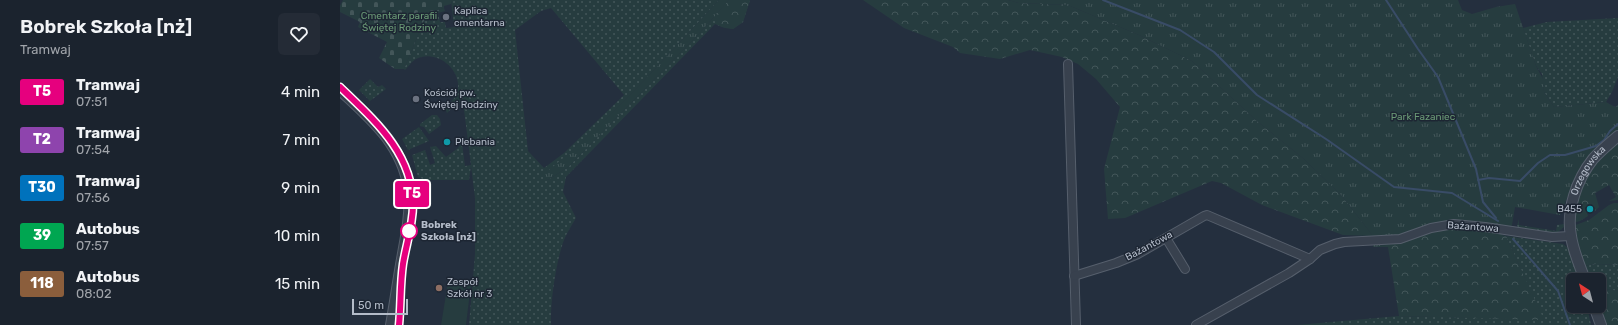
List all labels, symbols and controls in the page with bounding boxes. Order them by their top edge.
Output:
place label: Kaplica cmentarna [454,5,505,29]
park label: Cmentarz parafii Świętej Rodziny [361,10,437,34]
marker: Kaplica cmentarna [441,12,451,22]
button: heart [278,13,320,55]
text: Bobrek Szkoła [nż] [20,15,192,38]
text: Tramwaj [20,42,71,57]
text: Tramwaj [76,76,140,94]
text: T5 [33,83,51,100]
text: 4 min [281,83,320,101]
place label: Kościół pw. Świętej Rodziny [424,87,498,111]
text: 07:51 [76,94,107,109]
marker: Kościół pw. Świętej Rodziny [411,94,421,104]
park label: Park Fazaniec [1391,111,1456,123]
text: Tramwaj [76,124,140,142]
text: T2 [33,131,51,148]
text: 7 min [283,131,320,149]
place label: Plebania [455,136,495,148]
marker: Plebania [442,137,452,147]
text: 07:54 [76,142,110,157]
street label: Orzegowska [1568,144,1608,197]
text: Tramwaj [76,172,140,190]
text: T30 [28,179,56,196]
text: 9 min [281,179,320,197]
line badge: T5 [394,181,430,207]
text: T5 [403,185,421,202]
text: 07:56 [76,190,110,205]
place label: B455 [1557,203,1582,215]
marker: B455 [1585,204,1595,214]
place label: Bobrek Szkoła [nż] [421,219,476,243]
street label: Bażantowa [1447,219,1499,235]
text: Autobus [76,220,140,238]
marker: Bobrek Szkoła [nż] [400,222,418,240]
text: 39 [33,227,51,244]
text: 10 min [274,227,320,245]
street label: Bażantowa [1123,229,1175,263]
text: 07:57 [76,238,109,253]
text: Autobus [76,268,140,286]
north arrow [1566,273,1606,313]
map controls [1566,273,1606,313]
text: 118 [30,275,54,292]
text: 15 min [275,275,320,293]
place label: Zespół Szkół nr 3 [447,276,492,300]
marker: Zespół Szkół nr 3 [434,283,444,293]
text: 08:02 [76,286,112,301]
scale bar [352,297,408,316]
text: 50 m [358,299,384,312]

